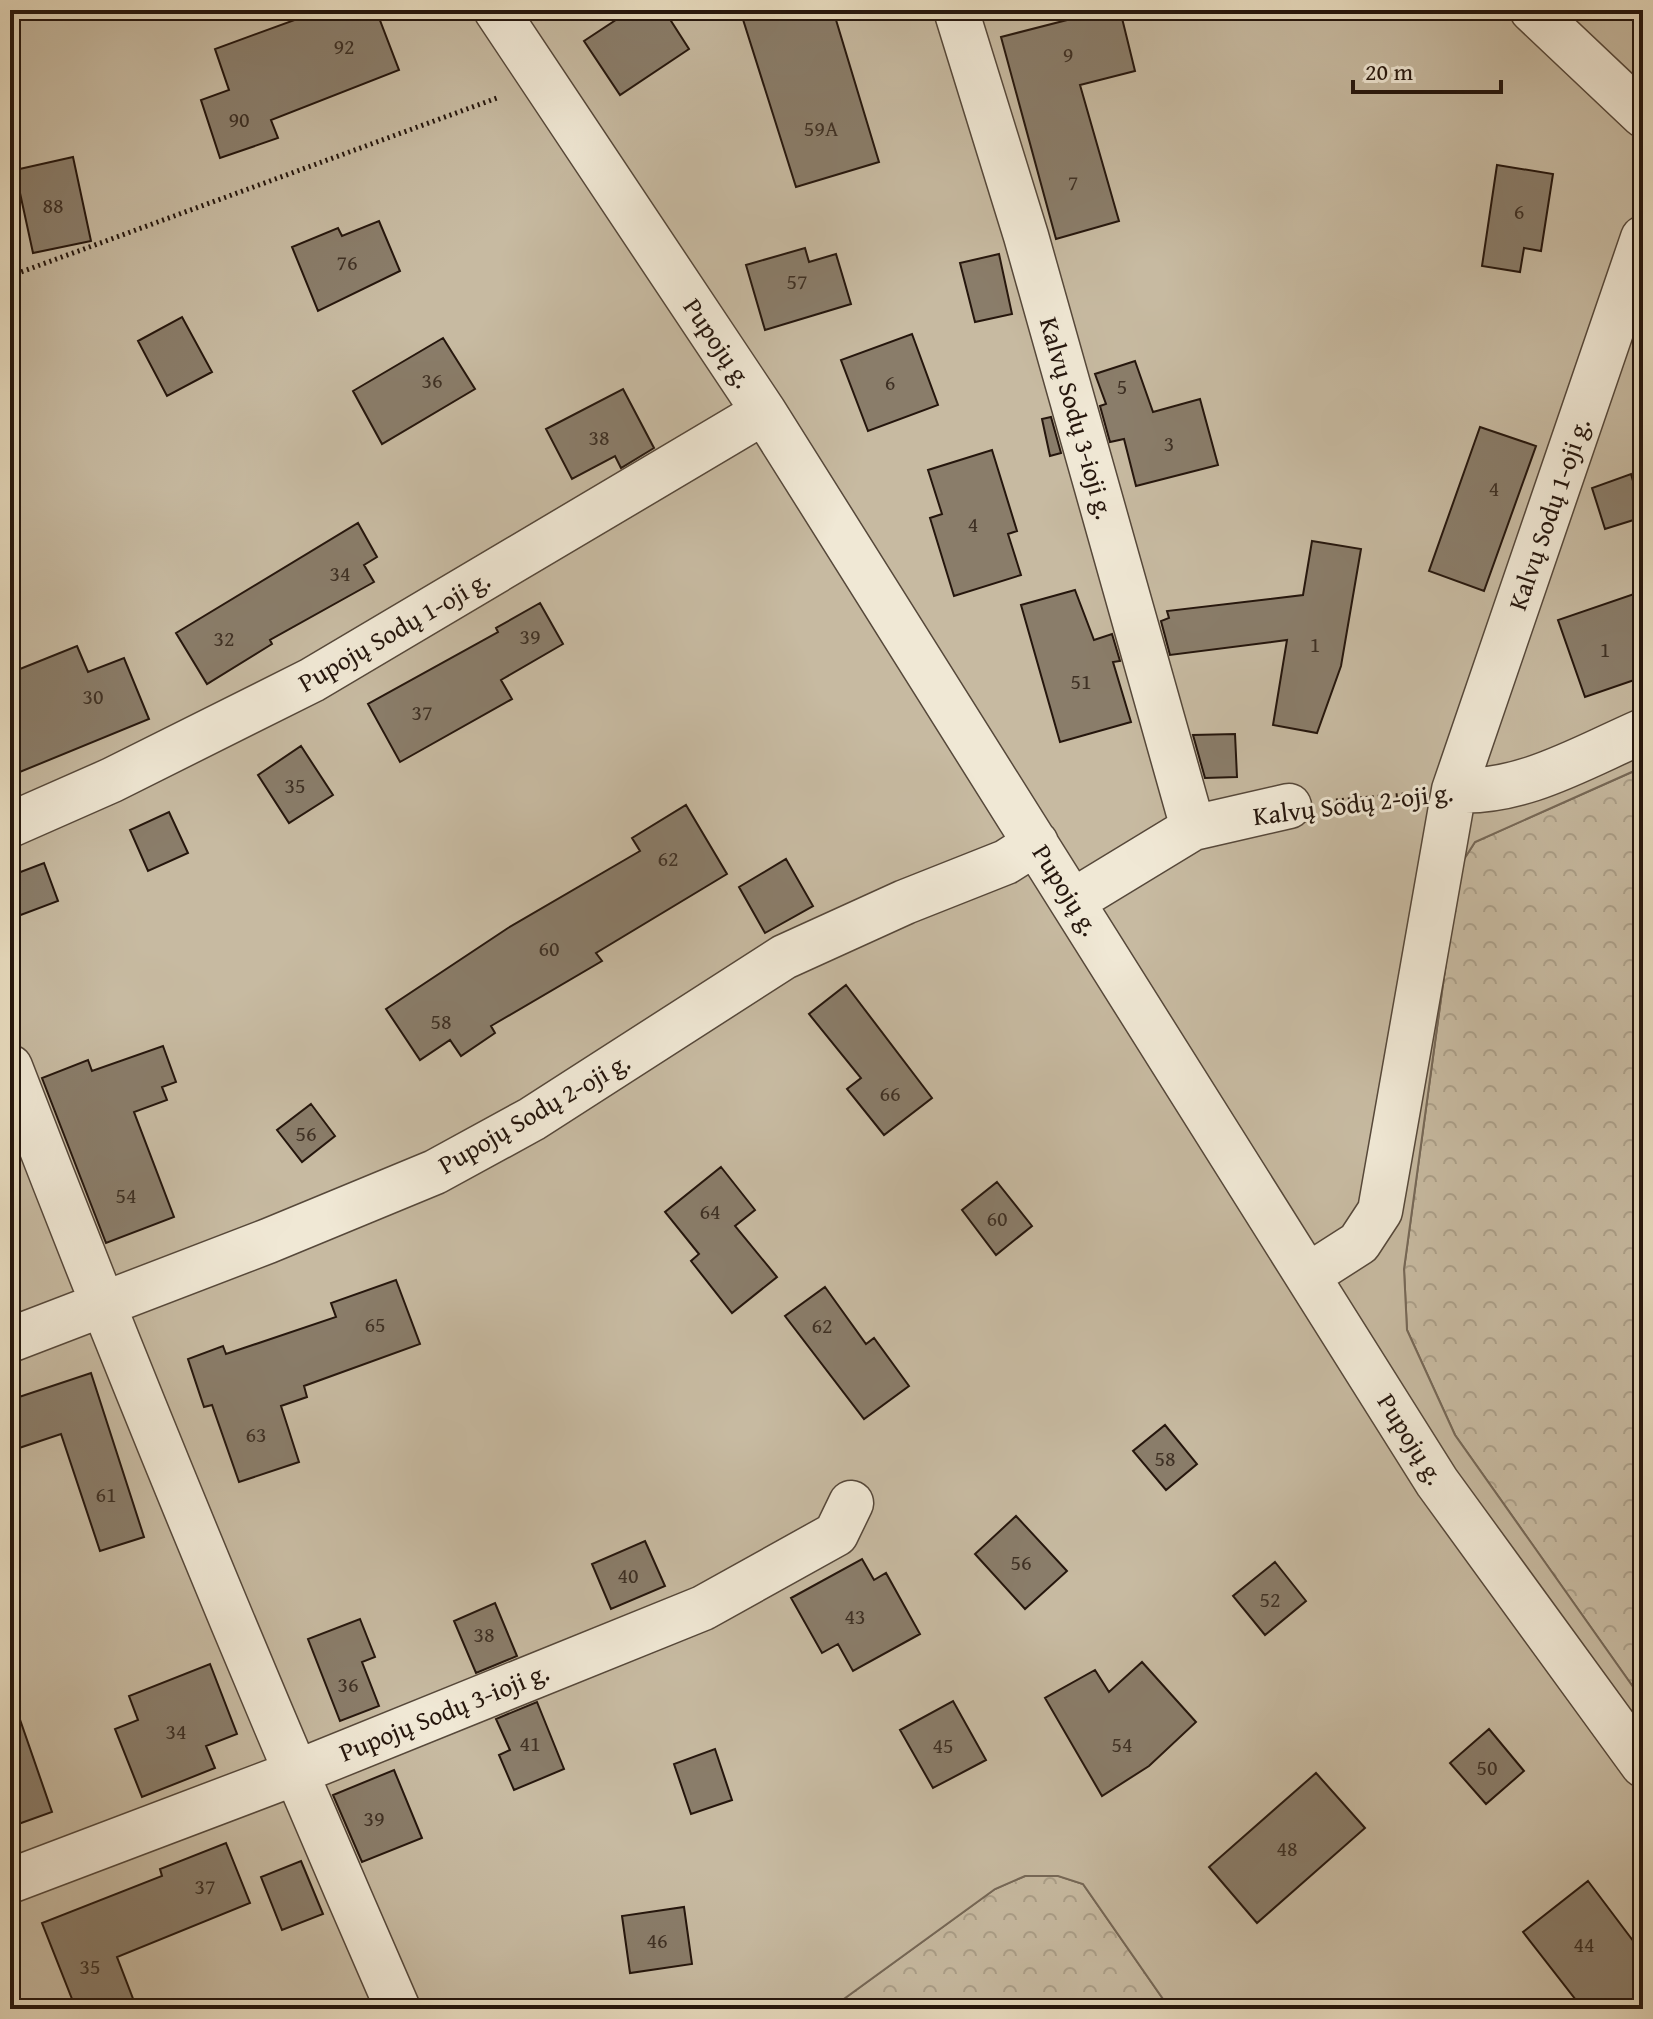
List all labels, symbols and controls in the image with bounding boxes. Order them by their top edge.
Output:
house number: 92 [333,30,355,62]
house number: 9 [1063,38,1073,70]
scale bar [1353,44,1501,94]
text: 20 m [1365,54,1413,89]
house number: 90 [228,103,250,135]
house number: 59A [804,112,839,144]
house number: 7 [1068,166,1078,198]
house number: 88 [42,189,64,221]
house number: 6 [1514,195,1524,227]
house number: 76 [336,246,358,278]
house number: 57 [786,265,808,297]
street label: Pupojų g. [674,290,763,396]
street label: Kalvų Sodų 3-ioji g. [1030,312,1125,524]
house number: 36 [421,364,443,396]
house number: 6 [885,366,895,398]
house number: 5 [1117,370,1127,402]
street label: Kalvų Sodų 1-oji g. [1497,412,1600,615]
house number: 38 [588,421,610,453]
house number: 3 [1164,427,1174,459]
house number: 4 [1489,472,1499,504]
house number: 4 [968,508,978,540]
house number: 34 [329,557,351,589]
street label: Pupojų Sodų 1-oji g. [291,560,497,701]
house number: 39 [519,620,541,652]
house number: 32 [213,622,235,654]
house number: 1 [1310,628,1320,660]
house number: 1 [1600,633,1610,665]
house number: 51 [1070,665,1092,697]
house number: 30 [82,680,104,712]
house number: 37 [411,696,433,728]
house number: 35 [284,769,306,801]
street label: Kalvų Sodų 2-oji g. [1251,772,1455,835]
street label: Pupojų g. [1023,836,1110,943]
house number: 62 [657,842,679,874]
house number: 60 [538,932,560,964]
house number: 58 [430,1005,452,1037]
street label: Pupojų Sodų 2-oji g. [431,1042,637,1183]
house number: 66 [879,1077,901,1109]
house number: 56 [295,1117,317,1149]
house number: 54 [115,1179,137,1211]
house number: 64 [699,1195,721,1227]
house number: 60 [986,1202,1008,1234]
house number: 65 [364,1308,386,1340]
house number: 62 [811,1309,833,1341]
street label: Pupojų g. [1368,1385,1455,1492]
house number: 63 [245,1418,267,1450]
house number: 58 [1154,1442,1176,1474]
house number: 61 [95,1478,117,1510]
house number: 56 [1010,1546,1032,1578]
house number: 40 [617,1559,639,1591]
house number: 52 [1259,1583,1281,1615]
house number: 43 [844,1600,866,1632]
house number: 38 [473,1618,495,1650]
street label: Pupojų Sodų 3-ioji g. [333,1652,555,1771]
house number: 36 [337,1668,359,1700]
house number: 34 [165,1715,187,1747]
house number: 41 [519,1727,541,1759]
house number: 54 [1111,1728,1133,1760]
house number: 45 [932,1729,954,1761]
house number: 50 [1476,1751,1498,1783]
house number: 39 [363,1802,385,1834]
house number: 48 [1276,1832,1298,1864]
house number: 37 [194,1870,216,1902]
house number: 46 [646,1924,668,1956]
house number: 44 [1573,1928,1595,1960]
house number: 35 [79,1950,101,1982]

